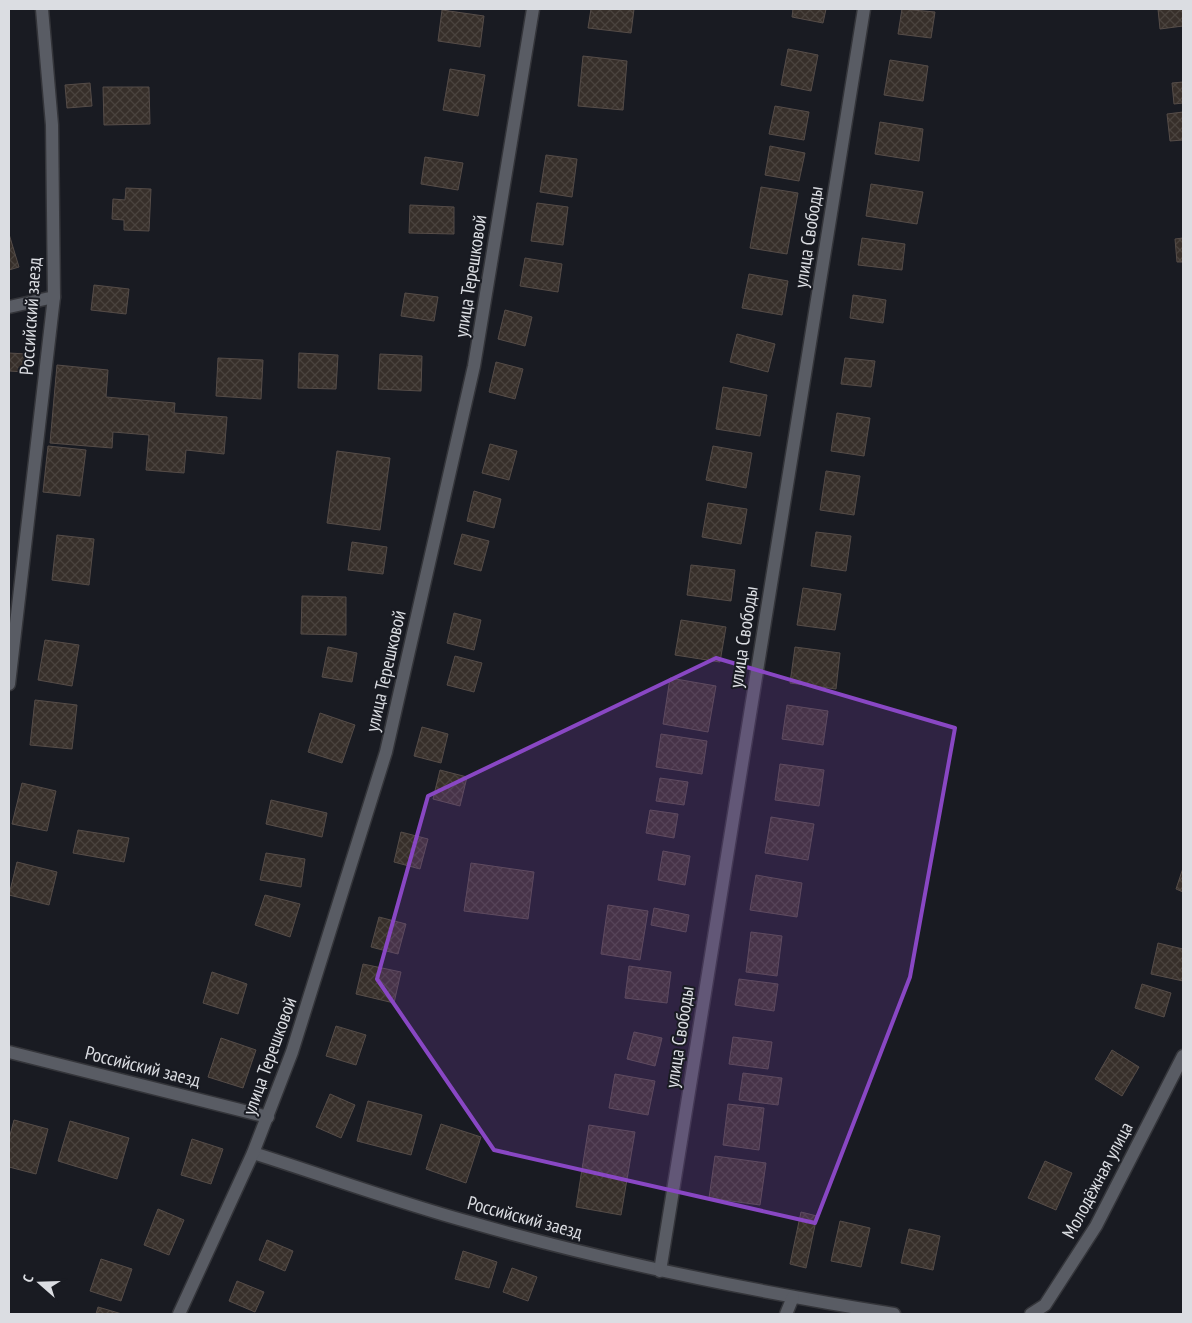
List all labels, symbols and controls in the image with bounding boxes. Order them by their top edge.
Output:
street label: улица Свободы [788,184,828,290]
street label: улица Терешковой [448,213,492,339]
street label: Российский заезд [14,256,46,376]
street label: улица Свободы [723,584,763,690]
street label: улица Терешковой [359,608,411,734]
street label: улица Свободы [659,984,699,1090]
street label: улица Терешковой [237,994,301,1118]
street label: Российский заезд [83,1040,204,1092]
street label: Молодёжная улица [1056,1118,1138,1242]
street label: Российский заезд [465,1190,586,1244]
north arrow [15,1258,65,1308]
text: С [18,1272,38,1285]

